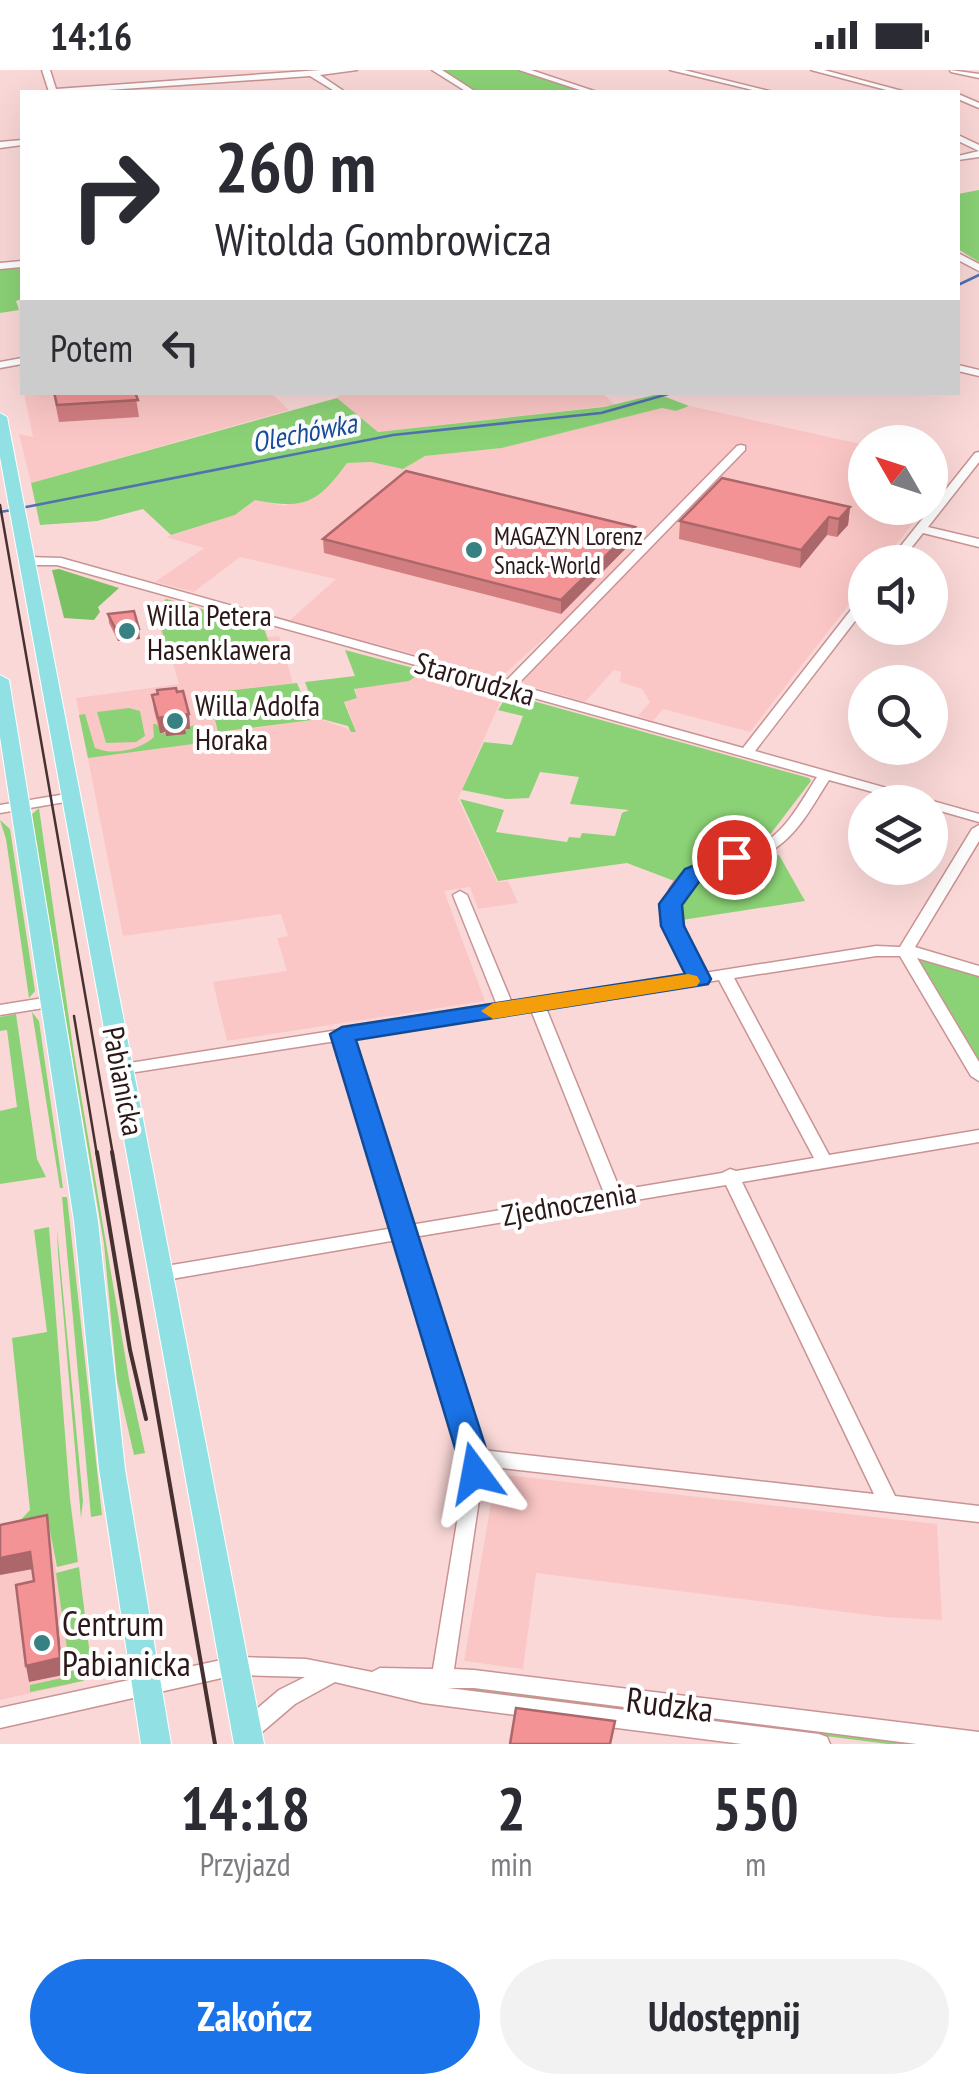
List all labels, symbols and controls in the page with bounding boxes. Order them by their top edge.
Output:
text: 14:16 [50,11,132,60]
text: 260 m [215,121,376,211]
icon: right [50,130,180,260]
text: Witolda Gombrowicza [215,209,552,267]
icon: left [153,320,208,375]
text: Potem [50,323,133,372]
water label: Olechówka [248,403,361,460]
north arrow [848,425,948,525]
map controls [848,425,948,885]
place label: MAGAZYN Lorenz Snack-World [494,520,643,581]
marker: MAGAZYN Lorenz Snack-World [463,539,485,561]
button: sound [848,545,948,645]
place label: Willa Petera Hasenklawera [147,595,291,668]
marker: Willa Petera Hasenklawera [116,620,138,642]
street label: Starorudzka [411,642,539,714]
button: search [848,665,948,765]
place label: Willa Adolfa Horaka [195,685,320,758]
marker: Willa Adolfa Horaka [164,710,186,732]
button: layers [848,785,948,885]
pin [692,815,777,900]
icon: arrive [707,830,762,885]
street label: Pabianicka [94,1023,154,1139]
street label: Zjednoczenia [499,1172,639,1234]
position arrow [423,1421,527,1525]
place label: Centrum Pabianicka [62,1600,191,1686]
marker: Centrum Pabianicka [31,1632,53,1654]
street label: Rudzka [624,1676,716,1732]
text: 14:18 [180,1769,310,1847]
text: 2 [497,1769,526,1847]
text: 550 [713,1769,799,1847]
text: Przyjazd [200,1843,291,1885]
text: min [490,1843,532,1885]
text: m [745,1843,766,1885]
button: Zakończ [30,1959,480,2074]
button: Udostępnij [500,1959,949,2074]

